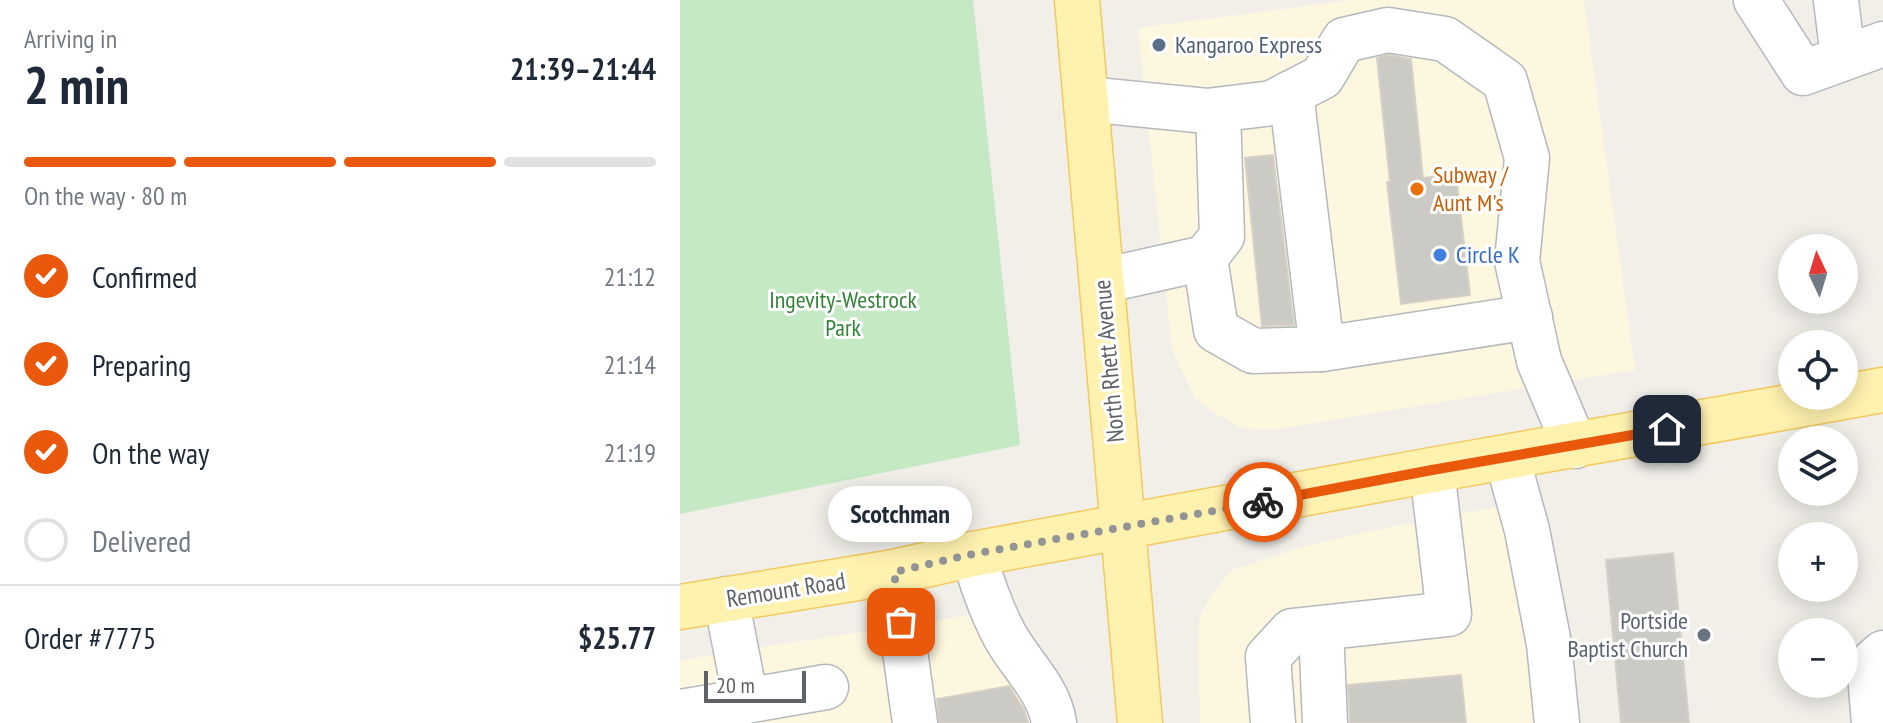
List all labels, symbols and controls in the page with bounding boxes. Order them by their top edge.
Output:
text: Arriving in [24,22,117,55]
place label: Kangaroo Express [1175,29,1322,60]
marker: Kangaroo Express [1150,36,1168,54]
text: 21:39–21:44 [510,49,656,88]
text: 2 min [24,51,129,118]
place label: Subway / Aunt M's [1433,159,1509,218]
text: On the way · 80 m [24,179,187,212]
marker: Subway / Aunt M's [1408,180,1426,198]
north arrow [1778,234,1858,314]
map controls [1778,234,1858,698]
place label: Circle K [1456,239,1520,270]
marker: Circle K [1431,246,1449,264]
icon: check [24,254,68,298]
text: Confirmed [92,257,197,296]
text: 21:12 [604,260,656,293]
street label: North Rhett Avenue [1086,278,1131,444]
park label: Ingevity-Westrock Park [769,284,917,343]
button: locate [1778,330,1858,410]
icon: check [24,342,68,386]
text: Preparing [92,345,191,384]
text: 21:14 [604,348,656,381]
pin [1633,395,1701,463]
icon: home [1645,407,1689,451]
button: layers [1778,426,1858,506]
icon: check [24,430,68,474]
text: On the way [92,433,209,472]
text: 21:19 [604,436,656,469]
courier [1223,462,1303,542]
icon: bike [1241,480,1285,524]
callout: Scotchman [829,486,973,542]
text: Scotchman [850,497,950,530]
text: Delivered [92,521,191,560]
button: + [1778,522,1858,602]
street label: Remount Road [724,565,848,614]
pin [867,588,935,656]
icon: bag [879,600,923,644]
place label: Portside Baptist Church [1567,605,1688,664]
text: Order #7775 [24,618,156,657]
text: $25.77 [578,618,656,657]
button: − [1778,618,1858,698]
marker: Portside Baptist Church [1695,626,1713,644]
scale bar [704,667,806,703]
text: 20 m [716,671,755,699]

